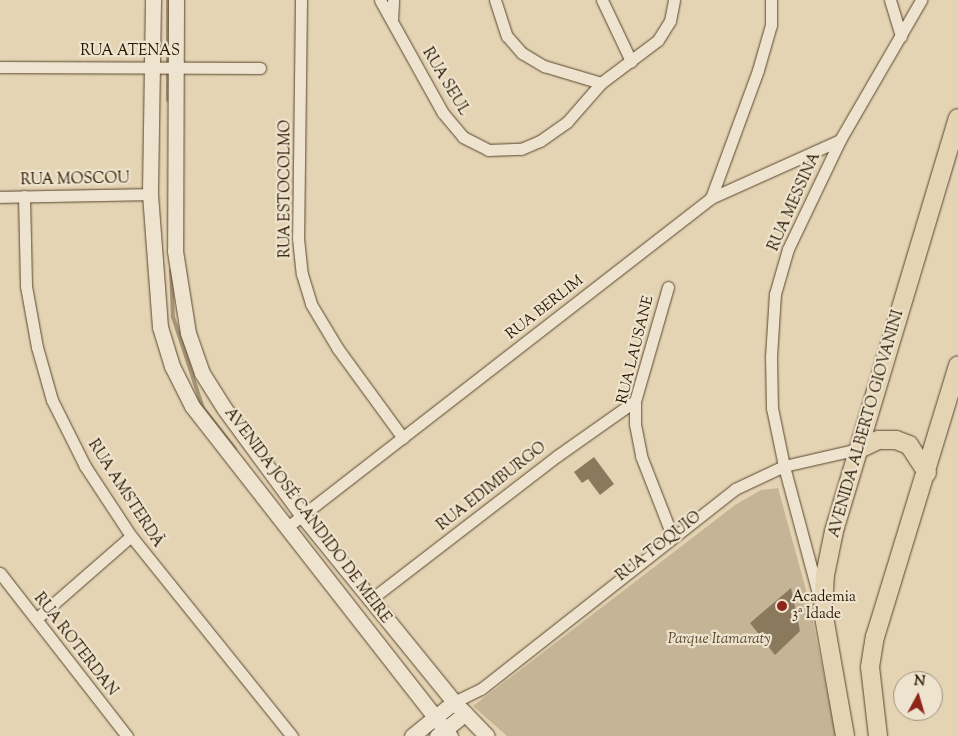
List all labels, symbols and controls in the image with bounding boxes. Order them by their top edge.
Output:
street label: RUA ATENAS [80,43,180,61]
street label: RUA SEUL [418,45,472,119]
street label: RUA ESTOCOLMO [277,120,295,258]
street label: RUA MESSINA [765,150,825,254]
street label: RUA MOSCOU [20,170,130,190]
street label: RUA BERLIM [503,272,587,344]
street label: RUA LAUSANE [614,294,658,406]
street label: AVENIDA ALBERTO GIOVANINI [826,308,908,540]
street label: AVENIDA JOSÉ CANDIDO DE MEIRE [220,405,394,627]
street label: RUA AMSTERDÃ [83,437,167,551]
street label: RUA EDIMBURGO [434,439,550,535]
street label: RUA TOQUIO [613,508,705,586]
place label: Academia 3ª Idade [792,588,856,623]
street label: RUA ROTERDAN [29,590,121,700]
marker: Academia 3ª Idade [776,600,788,612]
park label: Parque Itamaraty [668,631,770,649]
north arrow [893,671,943,721]
text: N [913,672,926,693]

